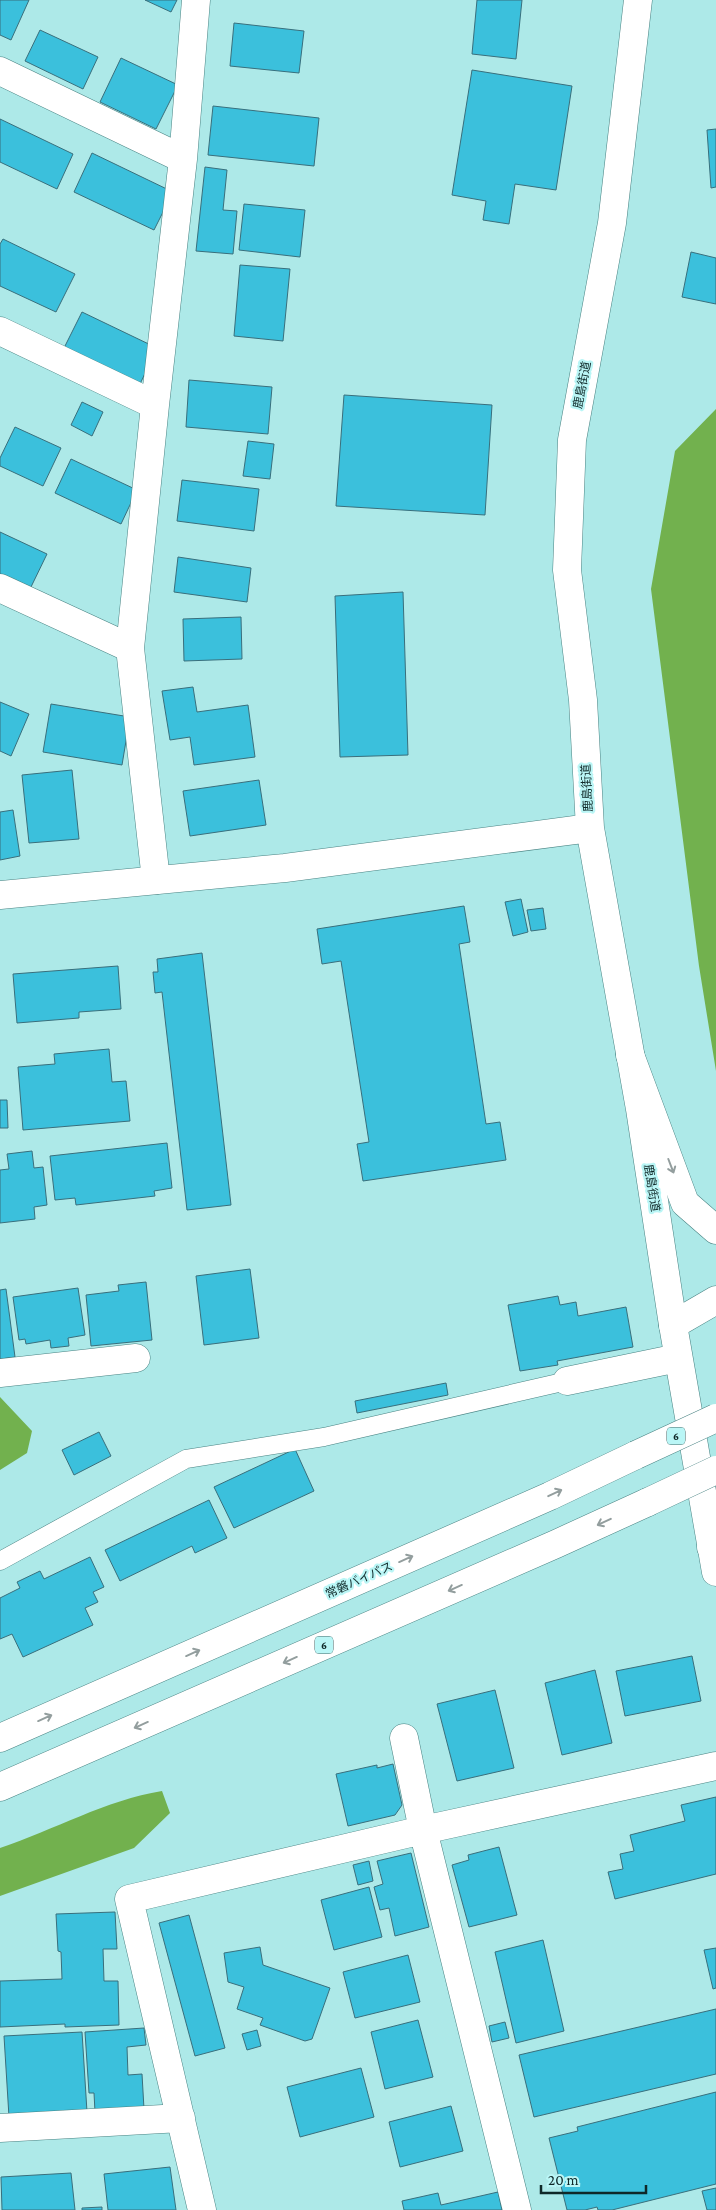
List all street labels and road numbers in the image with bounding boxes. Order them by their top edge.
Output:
street label: 鹿島街道 [571,360,593,410]
street label: 鹿島街道 [579,764,595,812]
street label: 鹿島街道 [641,1163,663,1213]
road number: 6 [667,1428,685,1444]
street label: 常磐バイパス [323,1559,395,1601]
road number: 6 [315,1636,333,1654]

